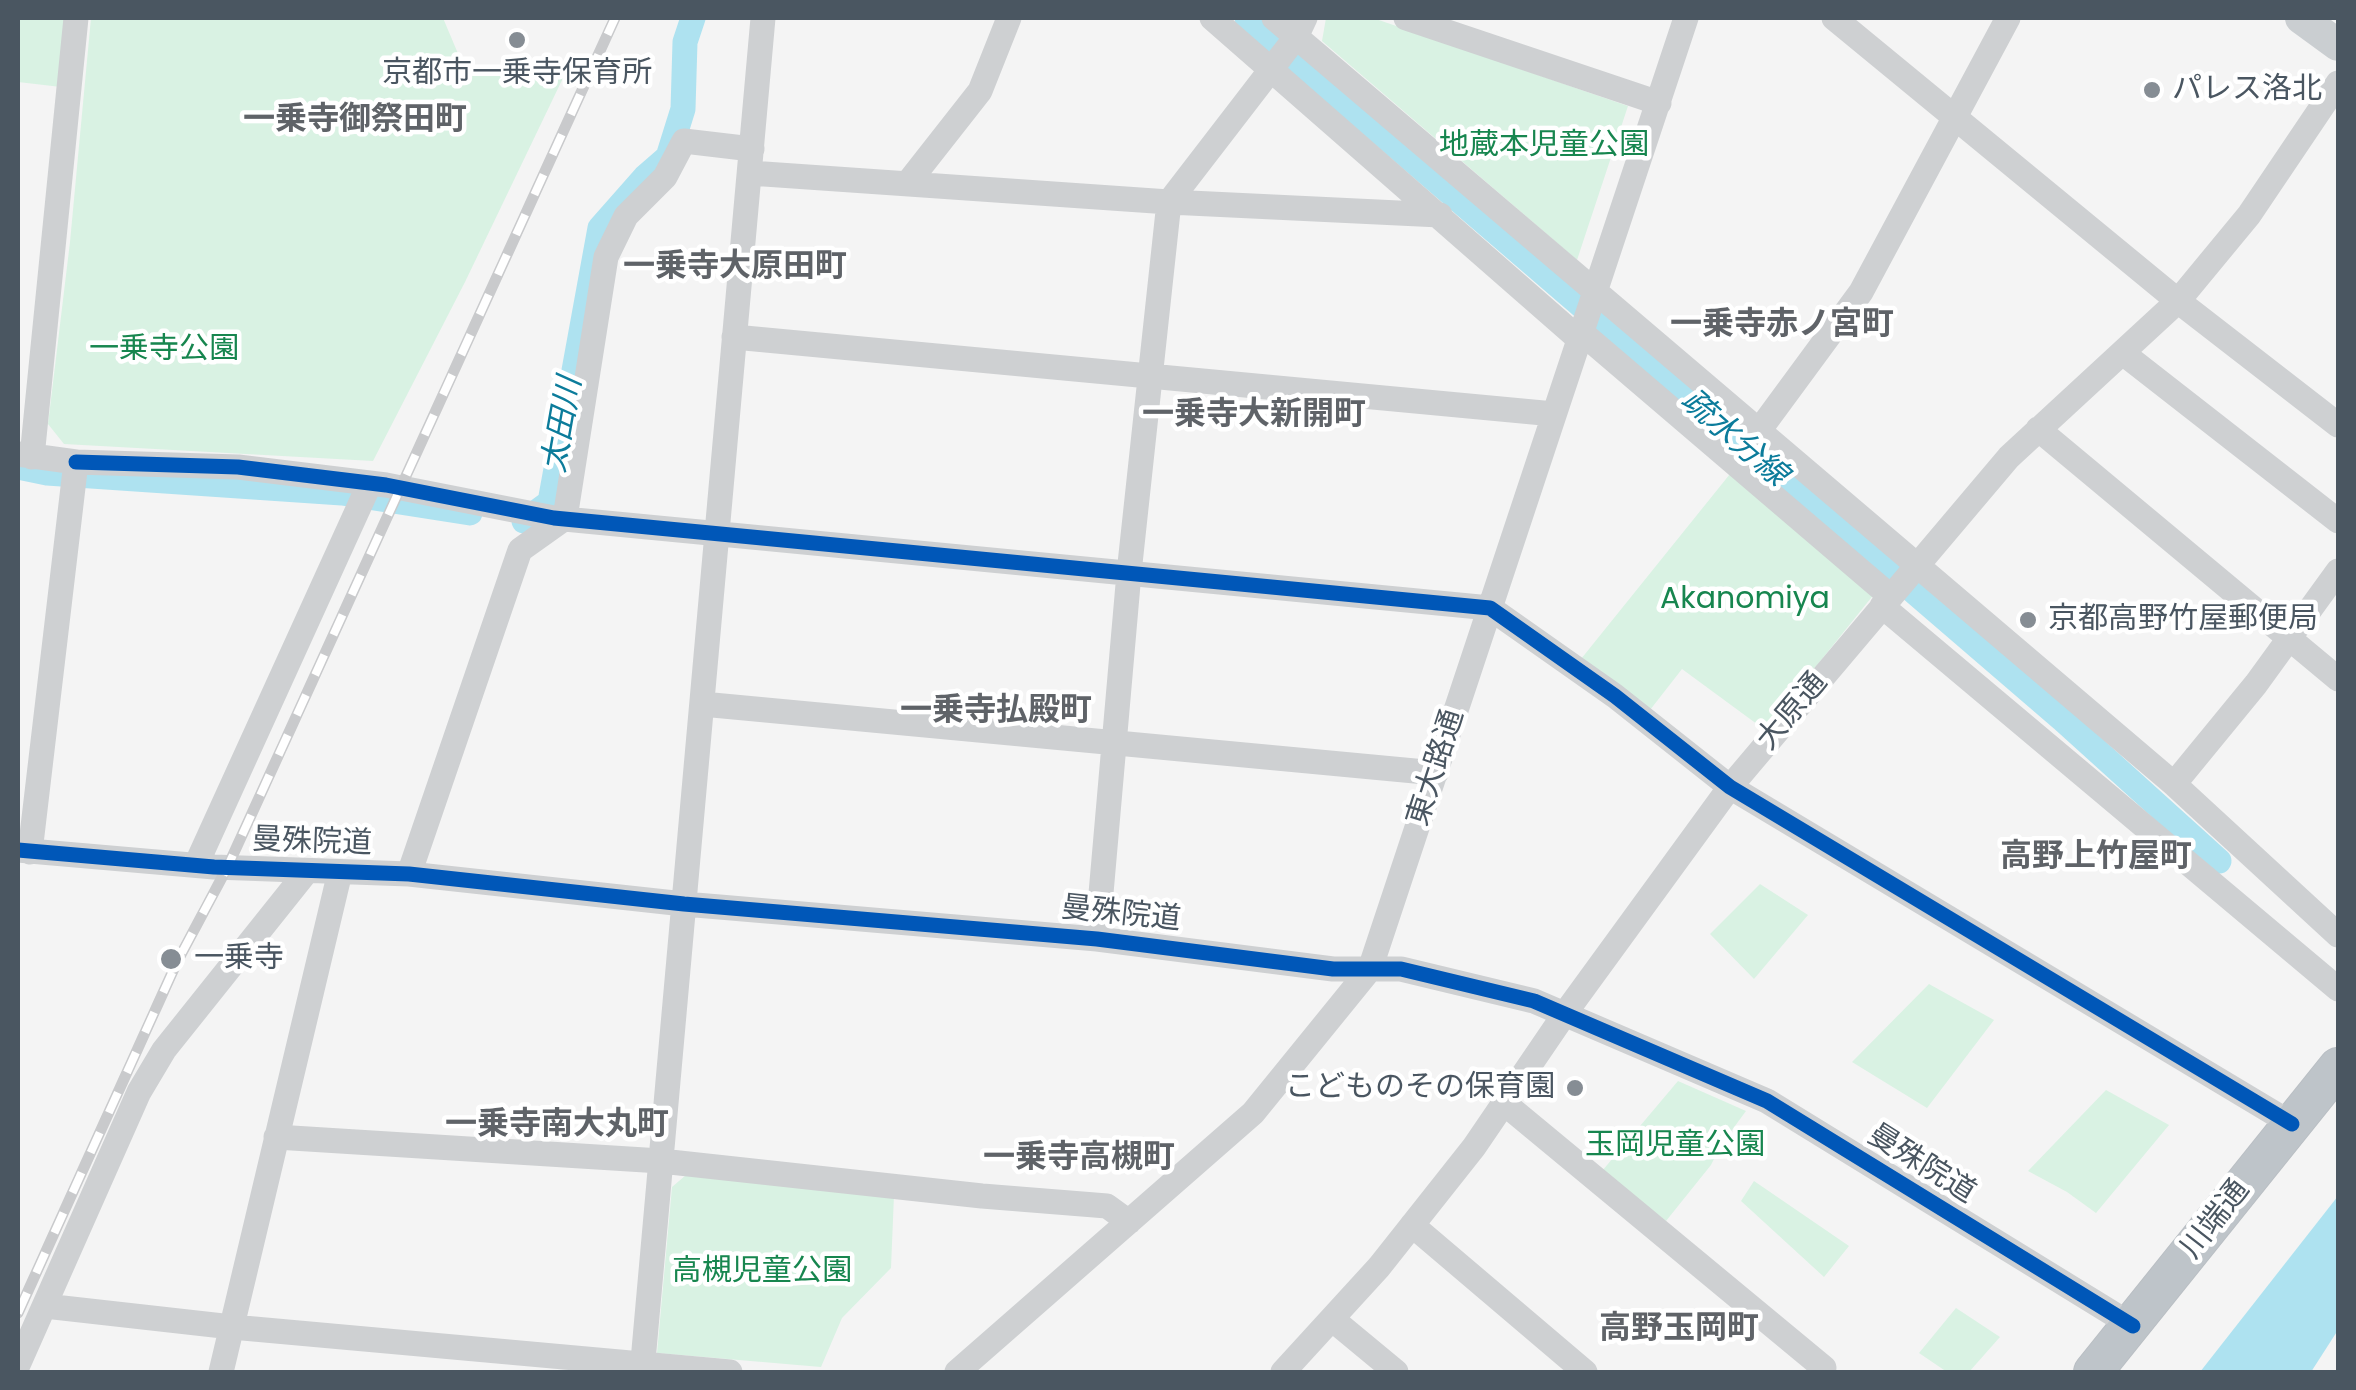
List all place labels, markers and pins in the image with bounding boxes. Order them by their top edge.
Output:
marker: 京都市一乗寺保育所 [506,29,528,51]
place label: 京都市一乗寺保育所 [382,56,652,92]
place label: パレス洛北 [2172,72,2322,108]
marker: パレス洛北 [2141,79,2163,101]
place label: 京都高野竹屋郵便局 [2048,602,2318,638]
marker: 京都高野竹屋郵便局 [2017,609,2039,631]
place label: 一乗寺 [194,941,284,977]
marker: 一乗寺 [158,946,184,972]
place label: こどものその保育園 [1285,1070,1555,1106]
marker: こどものその保育園 [1564,1077,1586,1099]

